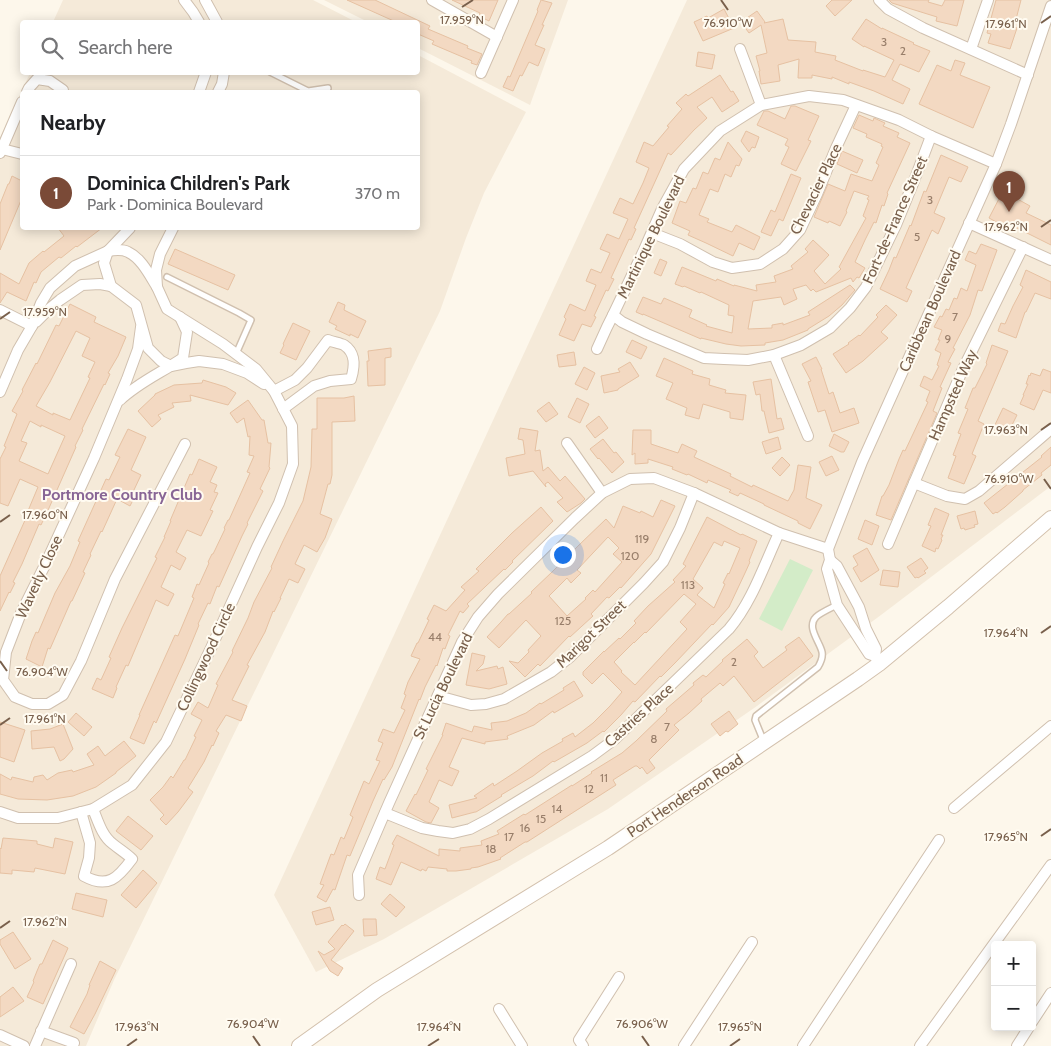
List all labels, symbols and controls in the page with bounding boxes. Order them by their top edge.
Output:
text: 17.959°N [440,12,484,27]
text: 76.910°W [703,15,753,30]
text: 17.961°N [985,16,1027,31]
search box [20,20,420,75]
icon: search [38,34,66,62]
house number: 3 [881,34,887,49]
text: Search here [78,36,172,59]
house number: 2 [900,43,906,58]
text: Nearby [40,110,106,135]
street label: Chevacier Place [786,140,846,237]
street label: Fort-de-France Street [859,153,931,287]
pin: 1 [993,171,1025,212]
text: Dominica Children's Park [87,172,290,195]
street label: Martinique Boulevard [613,173,689,301]
text: 1 [53,184,59,203]
text: 370 m [355,184,400,203]
house number: 3 [927,192,933,207]
text: Park · Dominica Boulevard [87,195,263,214]
text: 17.962°N [984,219,1028,234]
house number: 5 [914,229,920,244]
street label: Caribbean Boulevard [895,247,965,375]
text: 17.959°N [23,304,67,319]
house number: 7 [952,309,958,324]
house number: 9 [945,331,952,346]
street label: Hampsted Way [925,346,981,443]
text: 17.963°N [984,422,1028,437]
text: 76.910°W [984,471,1034,486]
district label: Portmore Country Club [42,485,202,504]
text: 17.960°N [22,507,68,522]
house number: 119 [635,531,650,546]
street label: Waverly Close [12,532,66,621]
your location [550,542,576,568]
house number: 120 [621,548,639,563]
house number: 113 [681,577,695,592]
street label: Marigot Street [552,596,630,672]
street label: Collingwood Circle [173,600,239,714]
house number: 125 [555,613,571,628]
text: 17.964°N [984,625,1028,640]
house number: 44 [428,629,442,644]
street label: St Lucia Boulevard [409,630,477,742]
house number: 2 [731,654,737,669]
text: 76.904°W [16,664,69,679]
street label: Castries Place [601,679,677,751]
text: 17.961°N [24,711,66,726]
house number: 7 [664,719,670,734]
house number: 8 [650,731,658,746]
street label: Port Henderson Road [624,751,746,841]
house number: 11 [600,770,608,785]
house number: 12 [584,781,594,796]
house number: 14 [552,801,562,816]
house number: 15 [536,811,546,826]
house number: 16 [520,820,531,835]
house number: 17 [504,829,514,844]
text: 17.965°N [984,829,1028,844]
house number: 18 [485,841,497,856]
text: 17.962°N [23,914,67,929]
map controls [991,941,1036,1031]
button: + [991,941,1036,986]
button: − [991,986,1036,1031]
text: 76.904°W [227,1016,280,1031]
text: 76.906°W [616,1016,669,1031]
text: 17.963°N [115,1019,159,1034]
text: 17.964°N [417,1019,461,1034]
text: 17.965°N [718,1019,762,1034]

